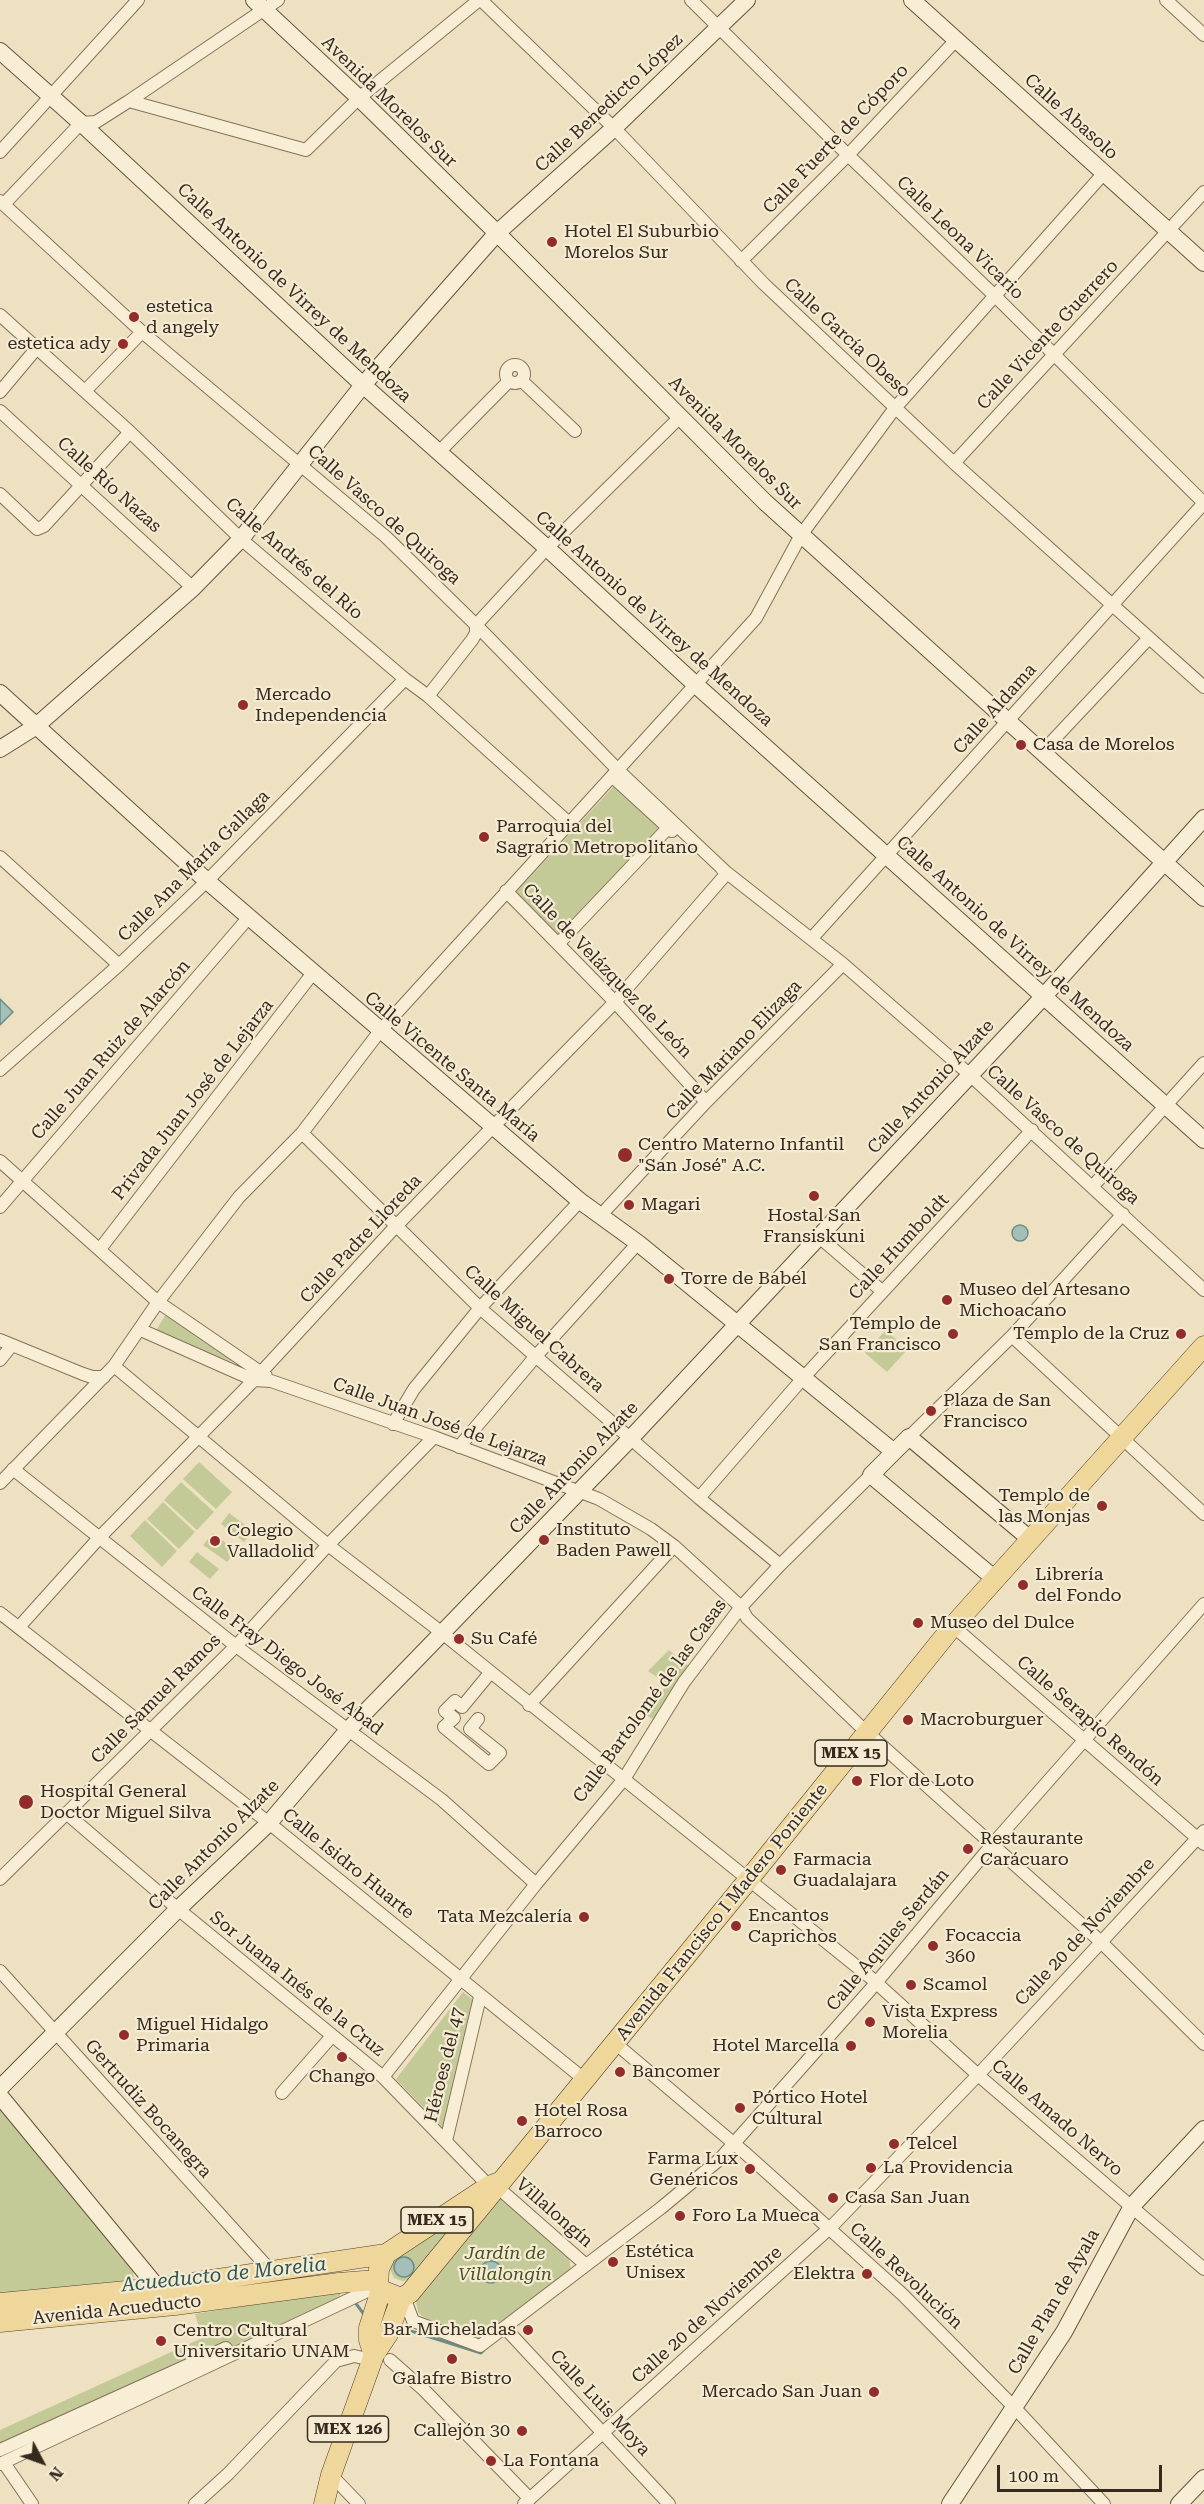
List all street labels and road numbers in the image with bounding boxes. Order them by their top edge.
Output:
street label: Calle Benedicto López [531,29,687,177]
street label: Avenida Morelos Sur [317,32,461,172]
street label: Calle Fuerte de Cóporo [759,60,913,218]
street label: Calle Abasolo [1020,69,1122,165]
street label: Calle Leona Vicario [892,172,1028,304]
street label: Calle Antonio de Virrey de Mendoza [173,179,415,407]
street label: Calle Vicente Guerrero [973,255,1123,415]
street label: Calle García Obeso [779,274,915,402]
street label: Avenida Morelos Sur [664,372,806,514]
street label: Calle Río Nazas [52,433,166,537]
street label: Calle Vasco de Quiroga [303,441,465,589]
street label: Calle Andrés del Río [221,494,367,624]
street label: Calle Antonio de Virrey de Mendoza [531,507,777,731]
street label: Calle Aldama [949,659,1041,759]
street label: Calle Ana María Gallaga [114,786,274,946]
street label: Calle Antonio de Virrey de Mendoza [892,832,1138,1056]
street label: Calle de Velázquez de León [518,879,696,1063]
street label: Calle Juan Ruiz de Alarcón [27,956,195,1144]
street label: Calle Mariano Elizaga [662,976,806,1124]
street label: Calle Vicente Santa María [360,987,544,1147]
street label: Privada Juan José de Lejarza [108,995,278,1205]
street label: Calle Antonio Alzate [863,1015,999,1159]
street label: Calle Vasco de Quiroga [982,1061,1144,1209]
street label: Calle Padre Lloreda [296,1170,426,1308]
street label: Calle Humboldt [844,1190,954,1304]
street label: Calle Miguel Cabrera [460,1261,608,1397]
street label: Calle Juan José de Lejarza [330,1373,550,1471]
street label: Calle Antonio Alzate [505,1397,643,1539]
street label: Calle Fray Diego José Abad [187,1582,387,1740]
street label: Calle Bartolomé de las Casas [569,1595,731,1807]
street label: Calle Samuel Ramos [87,1630,225,1768]
street label: Calle Serapio Rendón [1012,1651,1168,1791]
road number: MEX 15 [815,1740,887,1766]
street label: Calle Antonio Alzate [144,1775,284,1915]
street label: Avenida Francisco I Madero Poniente [612,1779,832,2045]
street label: Calle Isidro Huarte [278,1804,418,1924]
street label: Calle 20 de Noviembre [1011,1853,1159,2011]
street label: Calle Aquiles Serdán [822,1864,954,2016]
street label: Sor Juana Inés de la Cruz [205,1907,389,2061]
street label: Héroes del 47 [420,2005,470,2125]
street label: Gertrudiz Bocanegra [80,2035,216,2183]
street label: Calle Amado Nervo [987,2055,1127,2181]
street label: Villalongín [511,2174,597,2252]
road number: MEX 15 [401,2207,473,2233]
street label: Calle Revolución [845,2218,967,2334]
street label: Calle Plan de Ayala [1004,2225,1104,2379]
street label: Calle 20 de Noviembre [627,2242,787,2388]
street label: Avenida Acueducto [32,2290,202,2330]
street label: Calle Luis Moya [545,2345,655,2461]
road number: MEX 126 [308,2416,388,2442]

